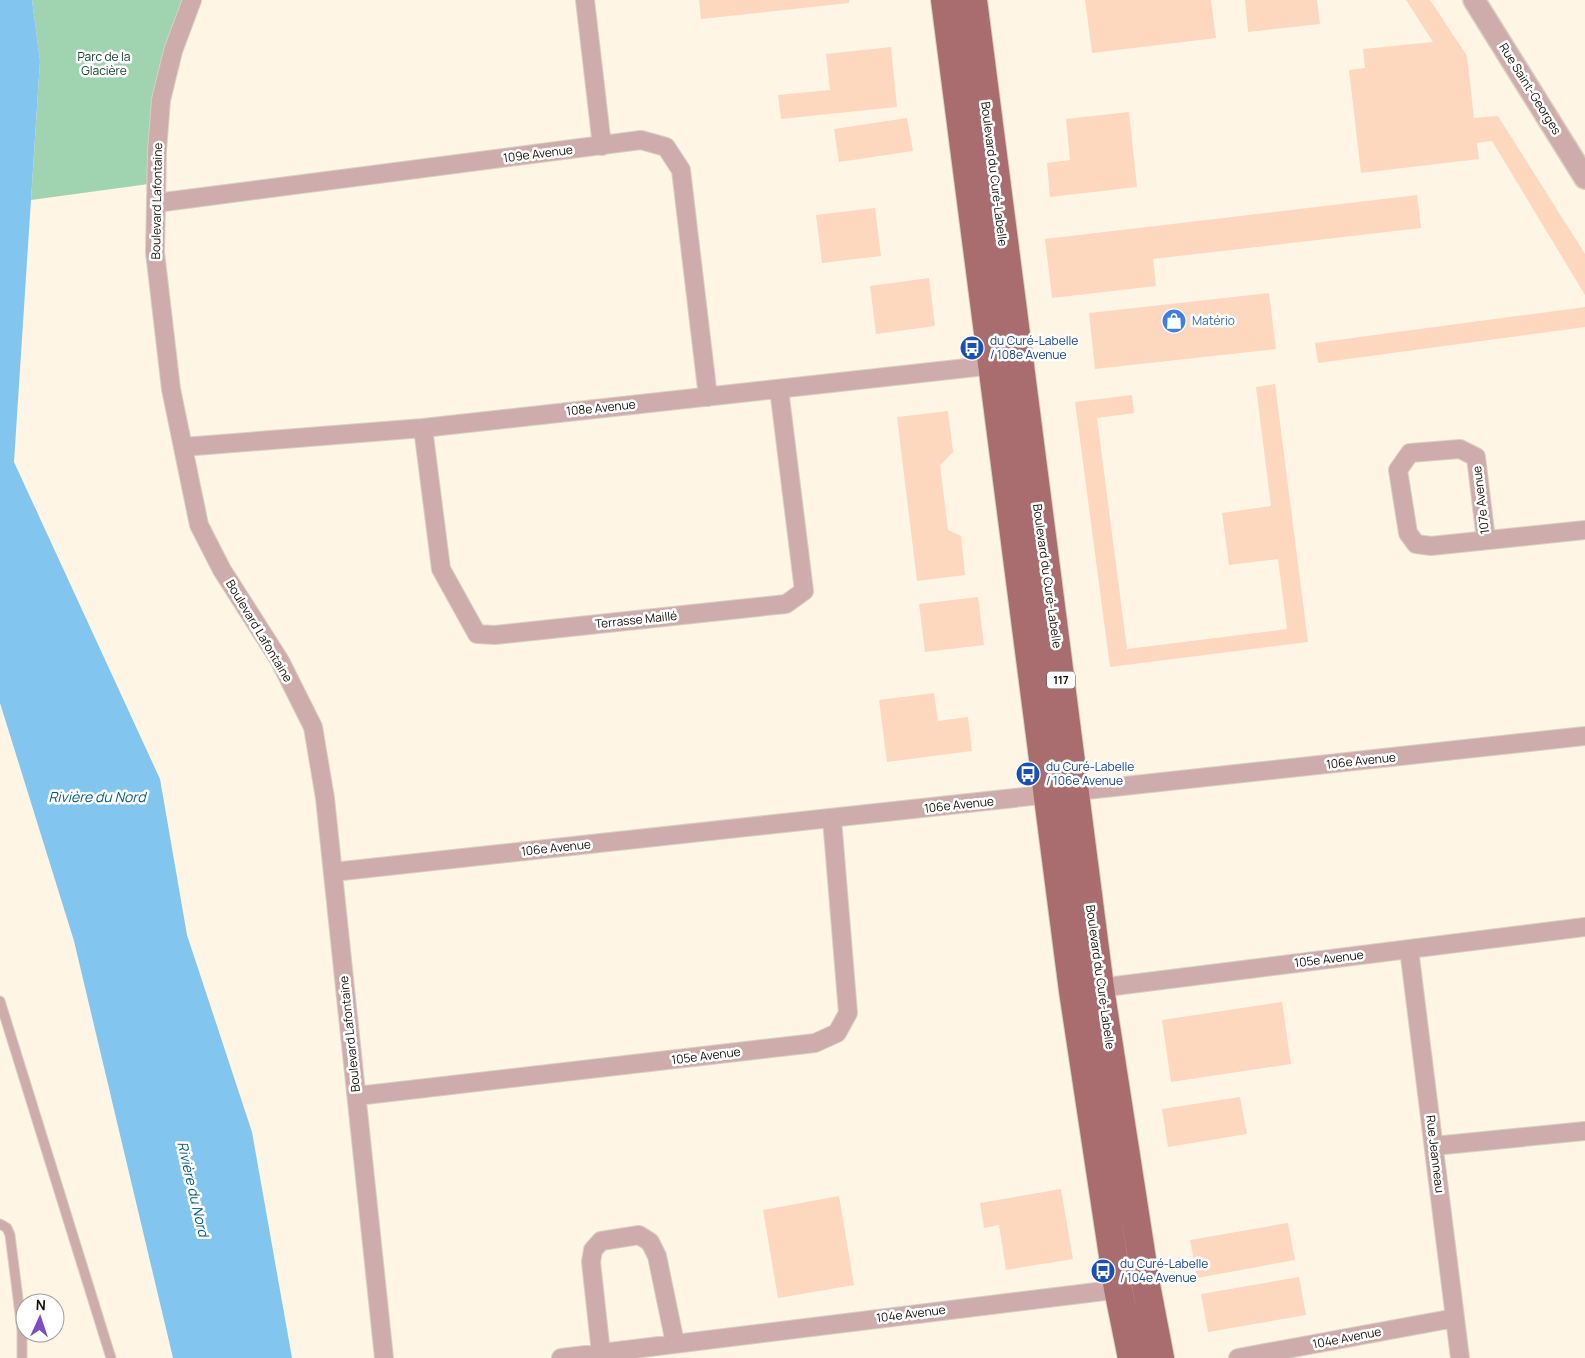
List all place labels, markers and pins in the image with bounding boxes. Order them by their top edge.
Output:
shop icon: Matério [1161,308,1187,334]
place label: Matério [1192,312,1235,329]
place label: du Curé-Labelle / 108e Avenue [990,332,1078,363]
bus stop icon: du Curé-Labelle / 108e Avenue [959,335,985,361]
place label: du Curé-Labelle / 106e Avenue [1046,758,1134,789]
bus stop icon: du Curé-Labelle / 106e Avenue [1015,761,1041,787]
place label: du Curé-Labelle / 104e Avenue [1120,1255,1208,1286]
bus stop icon: du Curé-Labelle / 104e Avenue [1090,1258,1116,1284]

